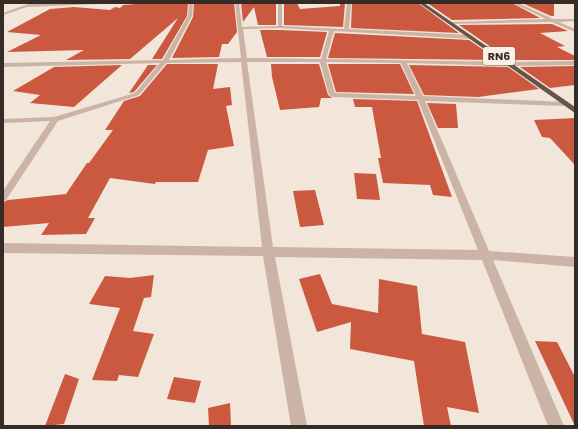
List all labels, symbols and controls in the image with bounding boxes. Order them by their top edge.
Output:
road number: RN6 [483,47,515,65]

